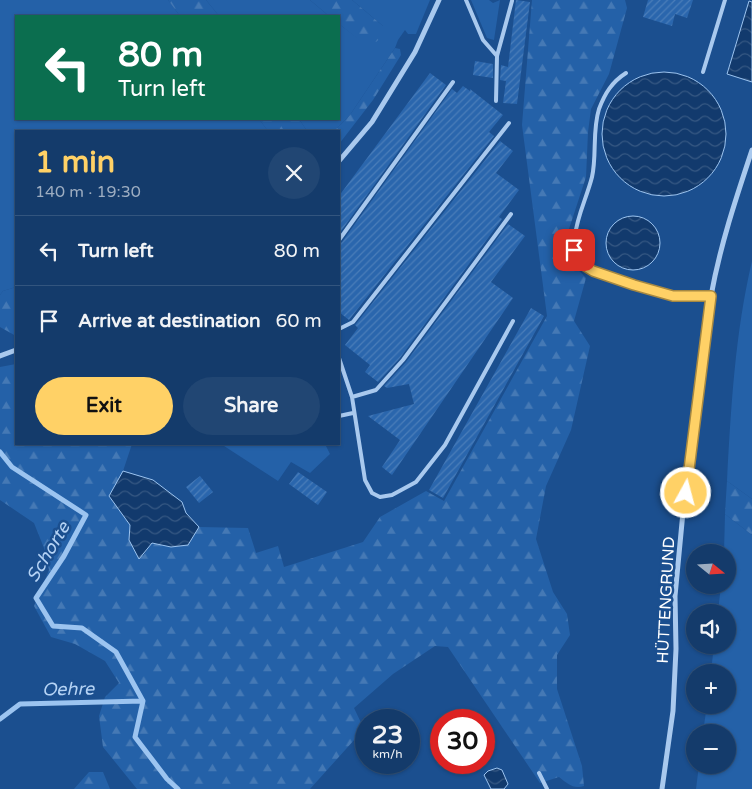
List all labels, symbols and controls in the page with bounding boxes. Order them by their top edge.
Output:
text: 80 m [118,34,203,76]
icon: left [35,35,100,100]
text: Turn left [118,76,206,102]
text: 1 min [35,144,115,181]
button: close [268,147,320,199]
text: 140 m · 19:30 [35,182,141,202]
pin [553,229,595,271]
icon: arrive [560,236,588,264]
icon: left [35,237,63,265]
text: Turn left [78,240,154,262]
text: 80 m [274,240,320,262]
icon: arrive [35,307,63,335]
text: Arrive at destination [78,310,261,332]
text: 60 m [276,310,322,332]
button: Exit [35,377,173,435]
button: Share [183,377,320,435]
position arrow [659,466,711,518]
water label: Schorte [21,517,75,586]
street label: HÜTTENGRUND [653,536,679,664]
north arrow [686,544,736,594]
map controls [686,544,736,774]
button: sound [686,604,736,654]
button: + [686,664,736,714]
water label: Oehre [42,678,95,700]
speed limit sign: 30 [430,709,495,774]
text: 23 [372,720,403,750]
button: − [686,724,736,774]
text: km/h [372,747,403,761]

